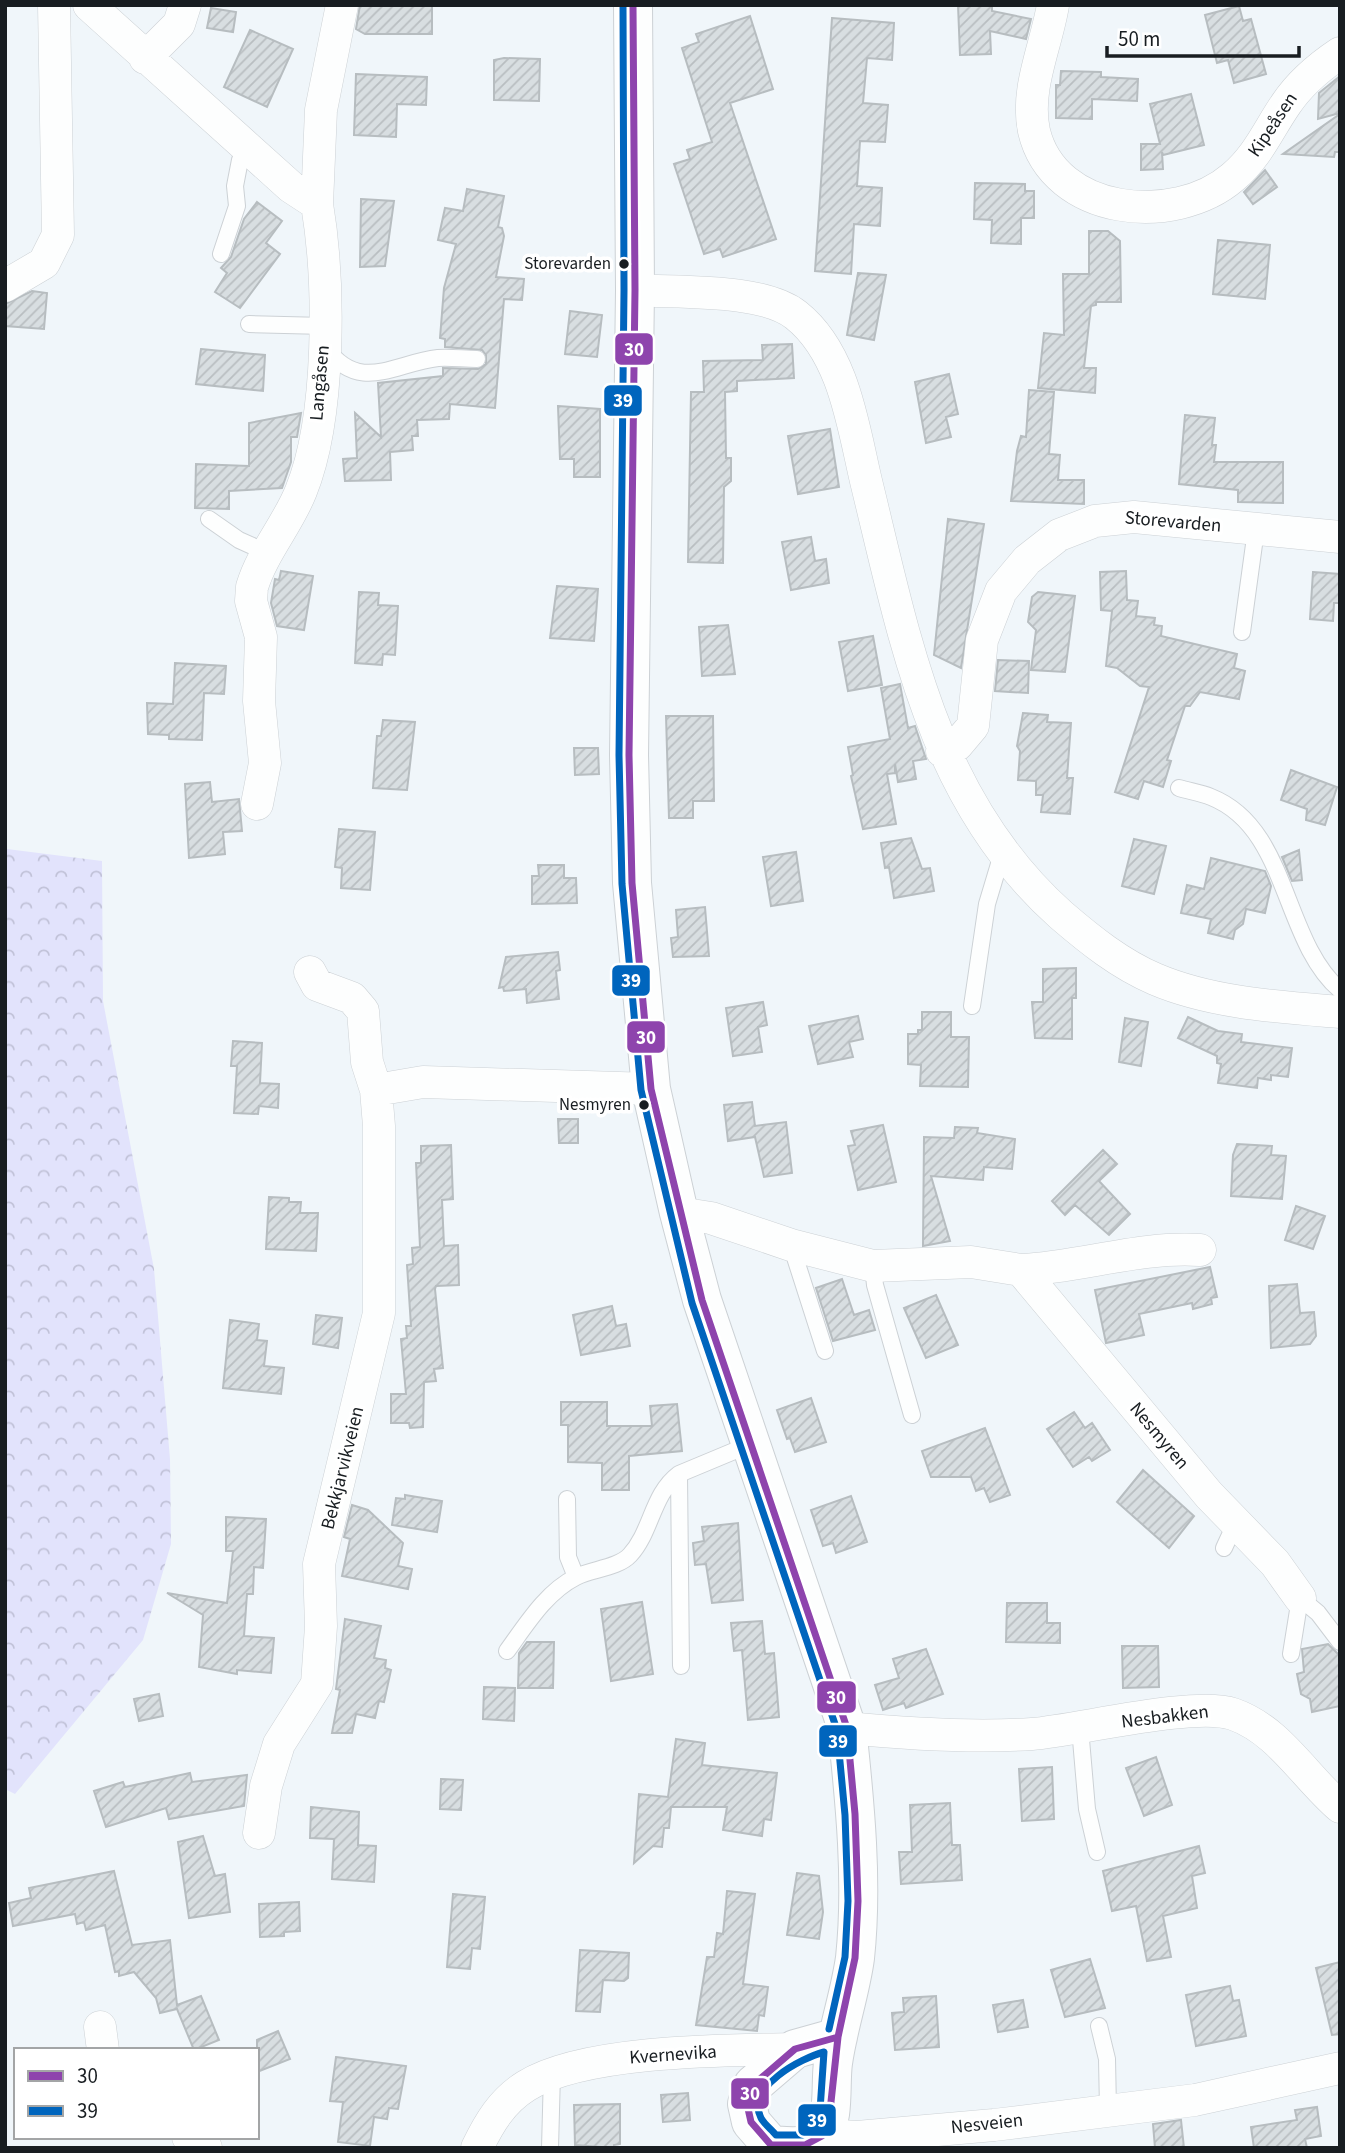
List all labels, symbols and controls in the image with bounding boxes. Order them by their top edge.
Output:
scale bar [1107,14,1300,58]
text: 50 m [1118,24,1160,54]
street label: Kipeåsen [1241,87,1305,163]
place label: Storevarden [524,252,611,276]
marker: Storevarden [617,257,631,271]
line badge: 30 [614,332,654,366]
text: 30 [624,337,644,364]
street label: Langåsen [303,344,337,422]
line badge: 39 [603,384,643,417]
text: 39 [613,388,633,415]
street label: Storevarden [1124,504,1222,540]
line badge: 39 [611,964,651,997]
text: 39 [621,968,641,995]
line badge: 30 [626,1020,666,1054]
text: 30 [636,1025,656,1052]
place label: Nesmyren [559,1093,631,1117]
marker: Nesmyren [637,1098,651,1112]
street label: Nesmyren [1123,1396,1195,1476]
street label: Bekkjarvikveien [315,1403,371,1533]
line badge: 30 [816,1680,857,1714]
text: 30 [826,1685,846,1712]
street label: Nesbakken [1120,1698,1210,1736]
line badge: 39 [818,1724,858,1758]
text: 39 [828,1729,848,1756]
street label: Kvernevika [628,2038,718,2072]
legend [14,2048,259,2139]
text: 30 [77,2061,98,2091]
line badge: 30 [730,2077,770,2110]
text: 30 [740,2081,760,2108]
text: 39 [77,2096,98,2126]
line badge: 39 [797,2103,837,2137]
street label: Nesveien [950,2107,1024,2141]
text: 39 [807,2108,827,2135]

